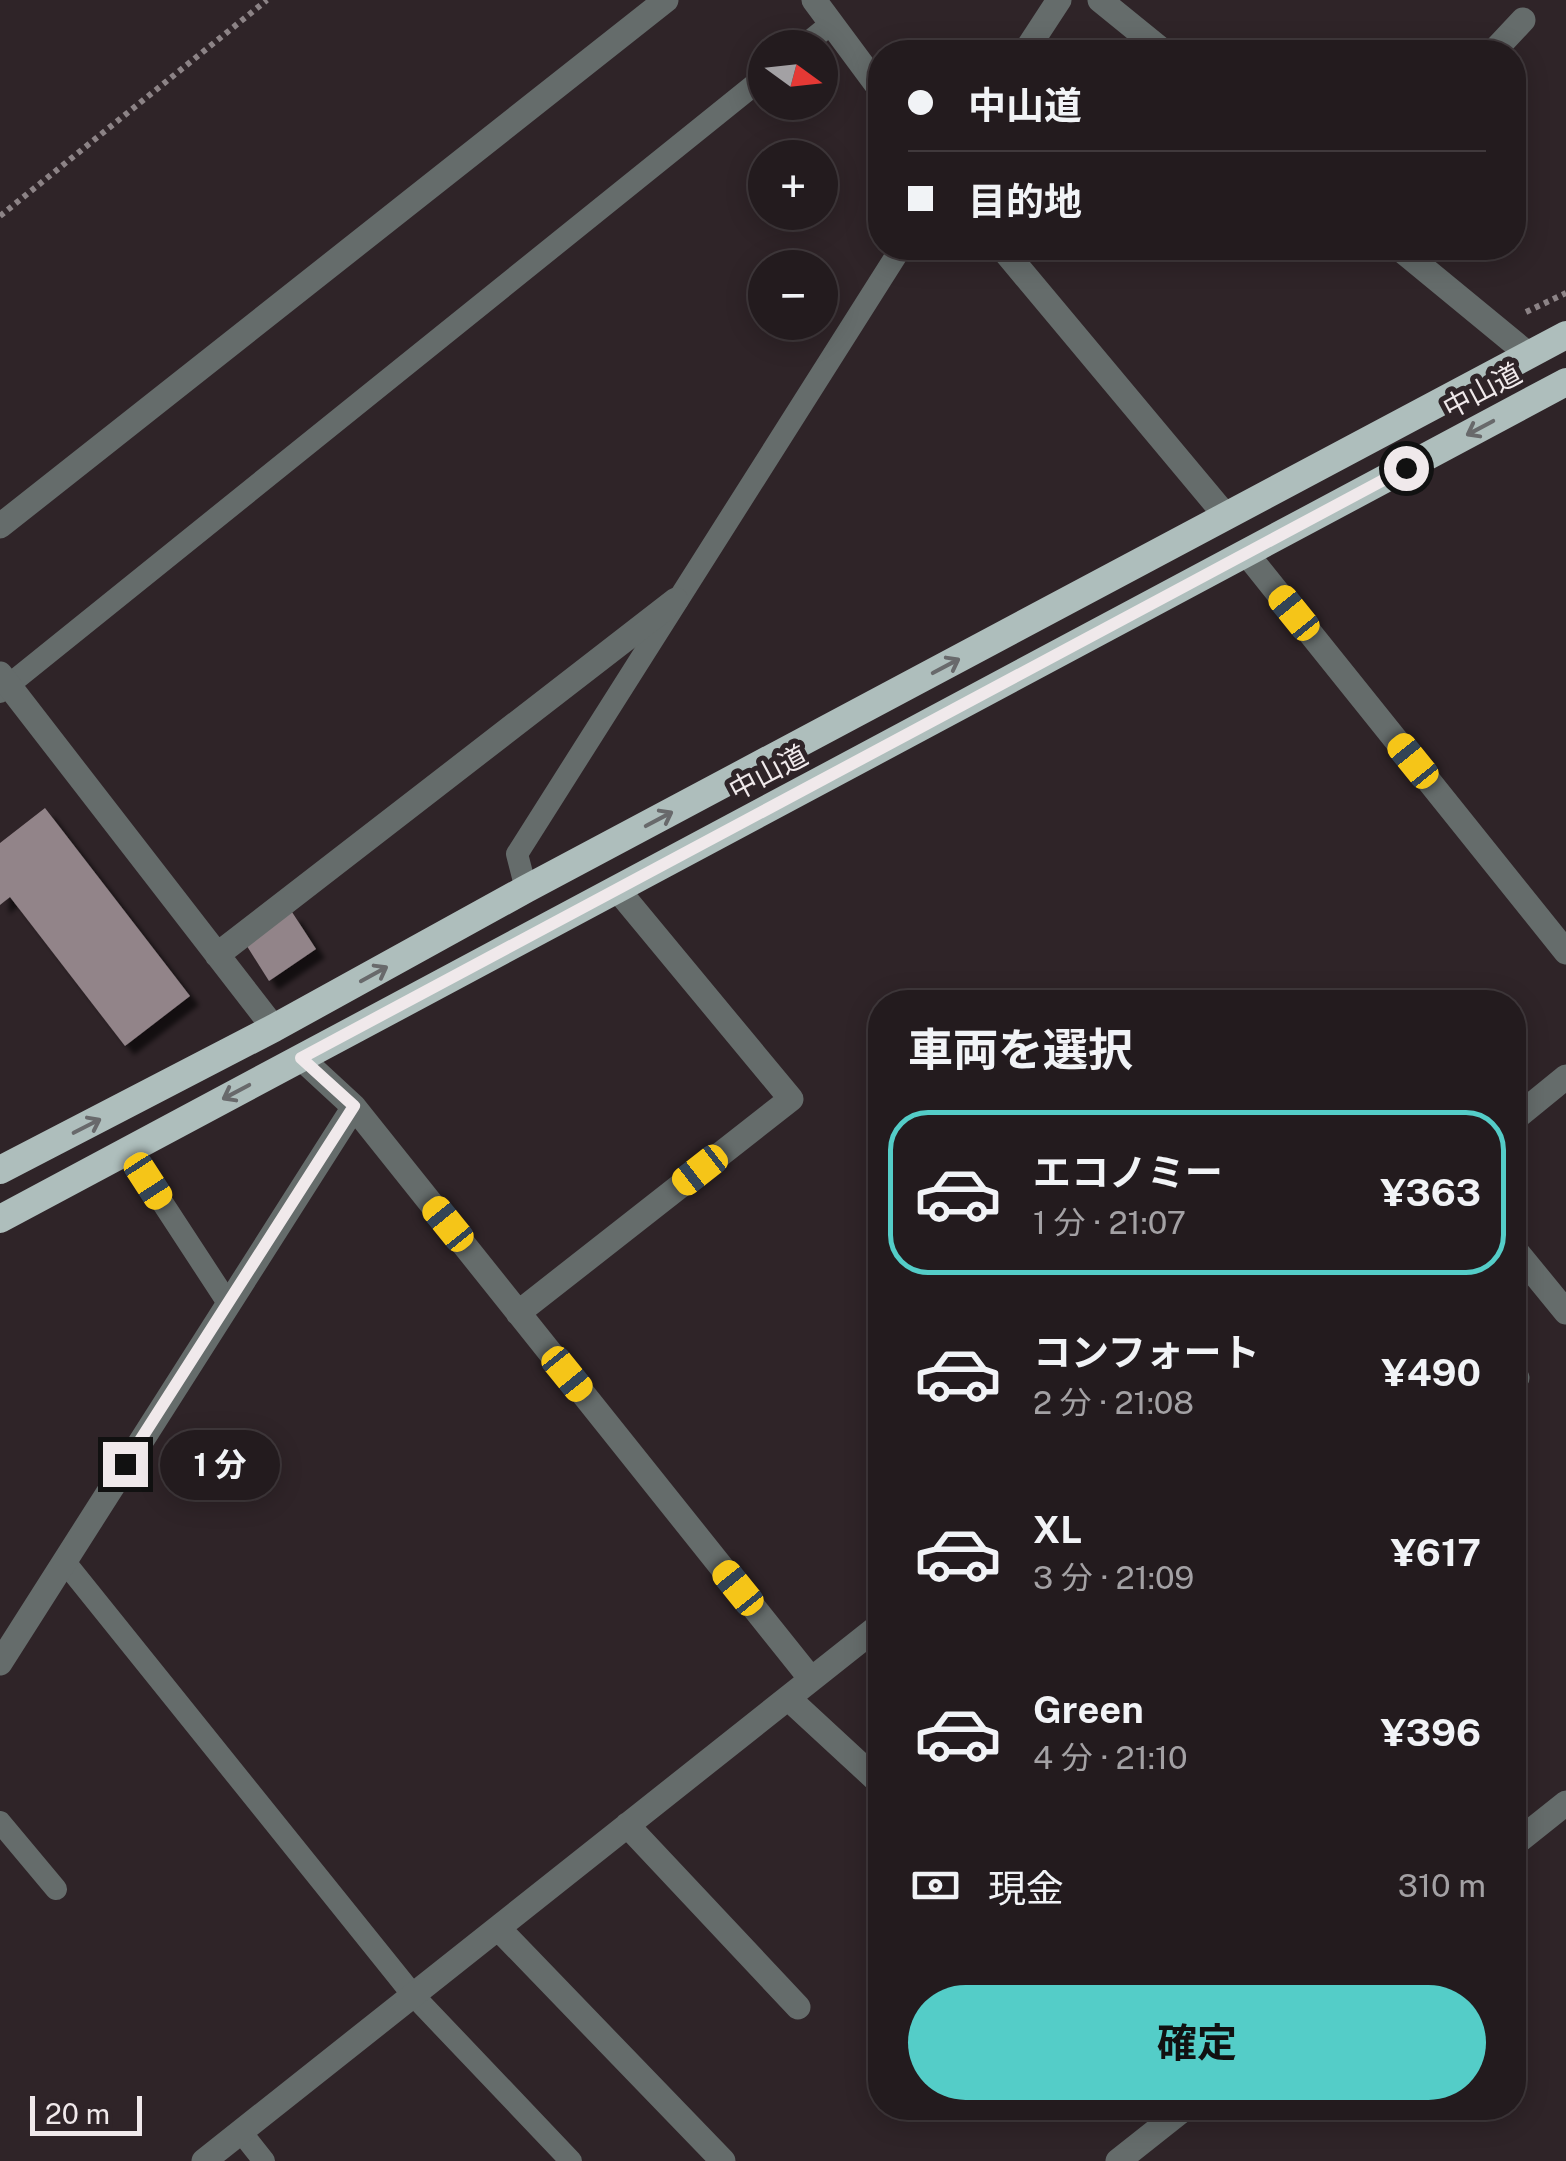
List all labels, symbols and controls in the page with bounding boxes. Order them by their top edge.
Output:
north arrow [748,30,838,120]
map controls [748,30,838,340]
text: 中山道 [968,83,1082,128]
button: + [748,140,838,230]
text: 目的地 [968,179,1082,224]
button: − [748,250,838,340]
street label: 中山道 [1437,356,1527,424]
one-way arrow [1466,419,1495,438]
route start [1384,446,1429,491]
car [1263,580,1325,646]
one-way arrow [931,656,961,675]
car [1382,728,1444,794]
street label: 中山道 [723,738,813,806]
one-way arrow [644,808,674,828]
one-way arrow [358,963,388,983]
text: 車両を選択 [908,1023,1133,1076]
one-way arrow [222,1083,252,1103]
one-way arrow [71,1116,101,1135]
car [667,1140,733,1200]
car [119,1148,177,1214]
icon: car [913,1148,1003,1238]
text: エコノミー [1033,1150,1223,1195]
text: ¥363 [1381,1170,1481,1215]
car [417,1191,479,1257]
text: 1 分 · 21:07 [1033,1204,1186,1241]
icon: car [913,1328,1003,1418]
text: コンフォート [1033,1330,1260,1375]
car [536,1341,598,1407]
text: ¥490 [1382,1350,1481,1395]
text: 2 分 · 21:08 [1033,1384,1194,1421]
callout: 1 分 [160,1429,280,1499]
route end [103,1442,148,1487]
text: 1 分 [194,1446,246,1483]
text: XL [1033,1507,1082,1552]
icon: car [913,1508,1003,1598]
text: ¥617 [1391,1530,1481,1575]
car [707,1555,769,1621]
text: 3 分 · 21:09 [1033,1559,1194,1596]
text: Green [1033,1687,1144,1732]
icon: car [913,1688,1003,1778]
text: ¥396 [1381,1710,1481,1755]
text: 4 分 · 21:10 [1033,1739,1188,1776]
icon: cash [908,1858,963,1913]
text: 現金 [988,1866,1064,1911]
text: 310 m [1398,1867,1486,1904]
button: 確定 [908,1985,1486,2100]
scale bar [30,2091,142,2136]
text: 20 m [45,2097,110,2130]

